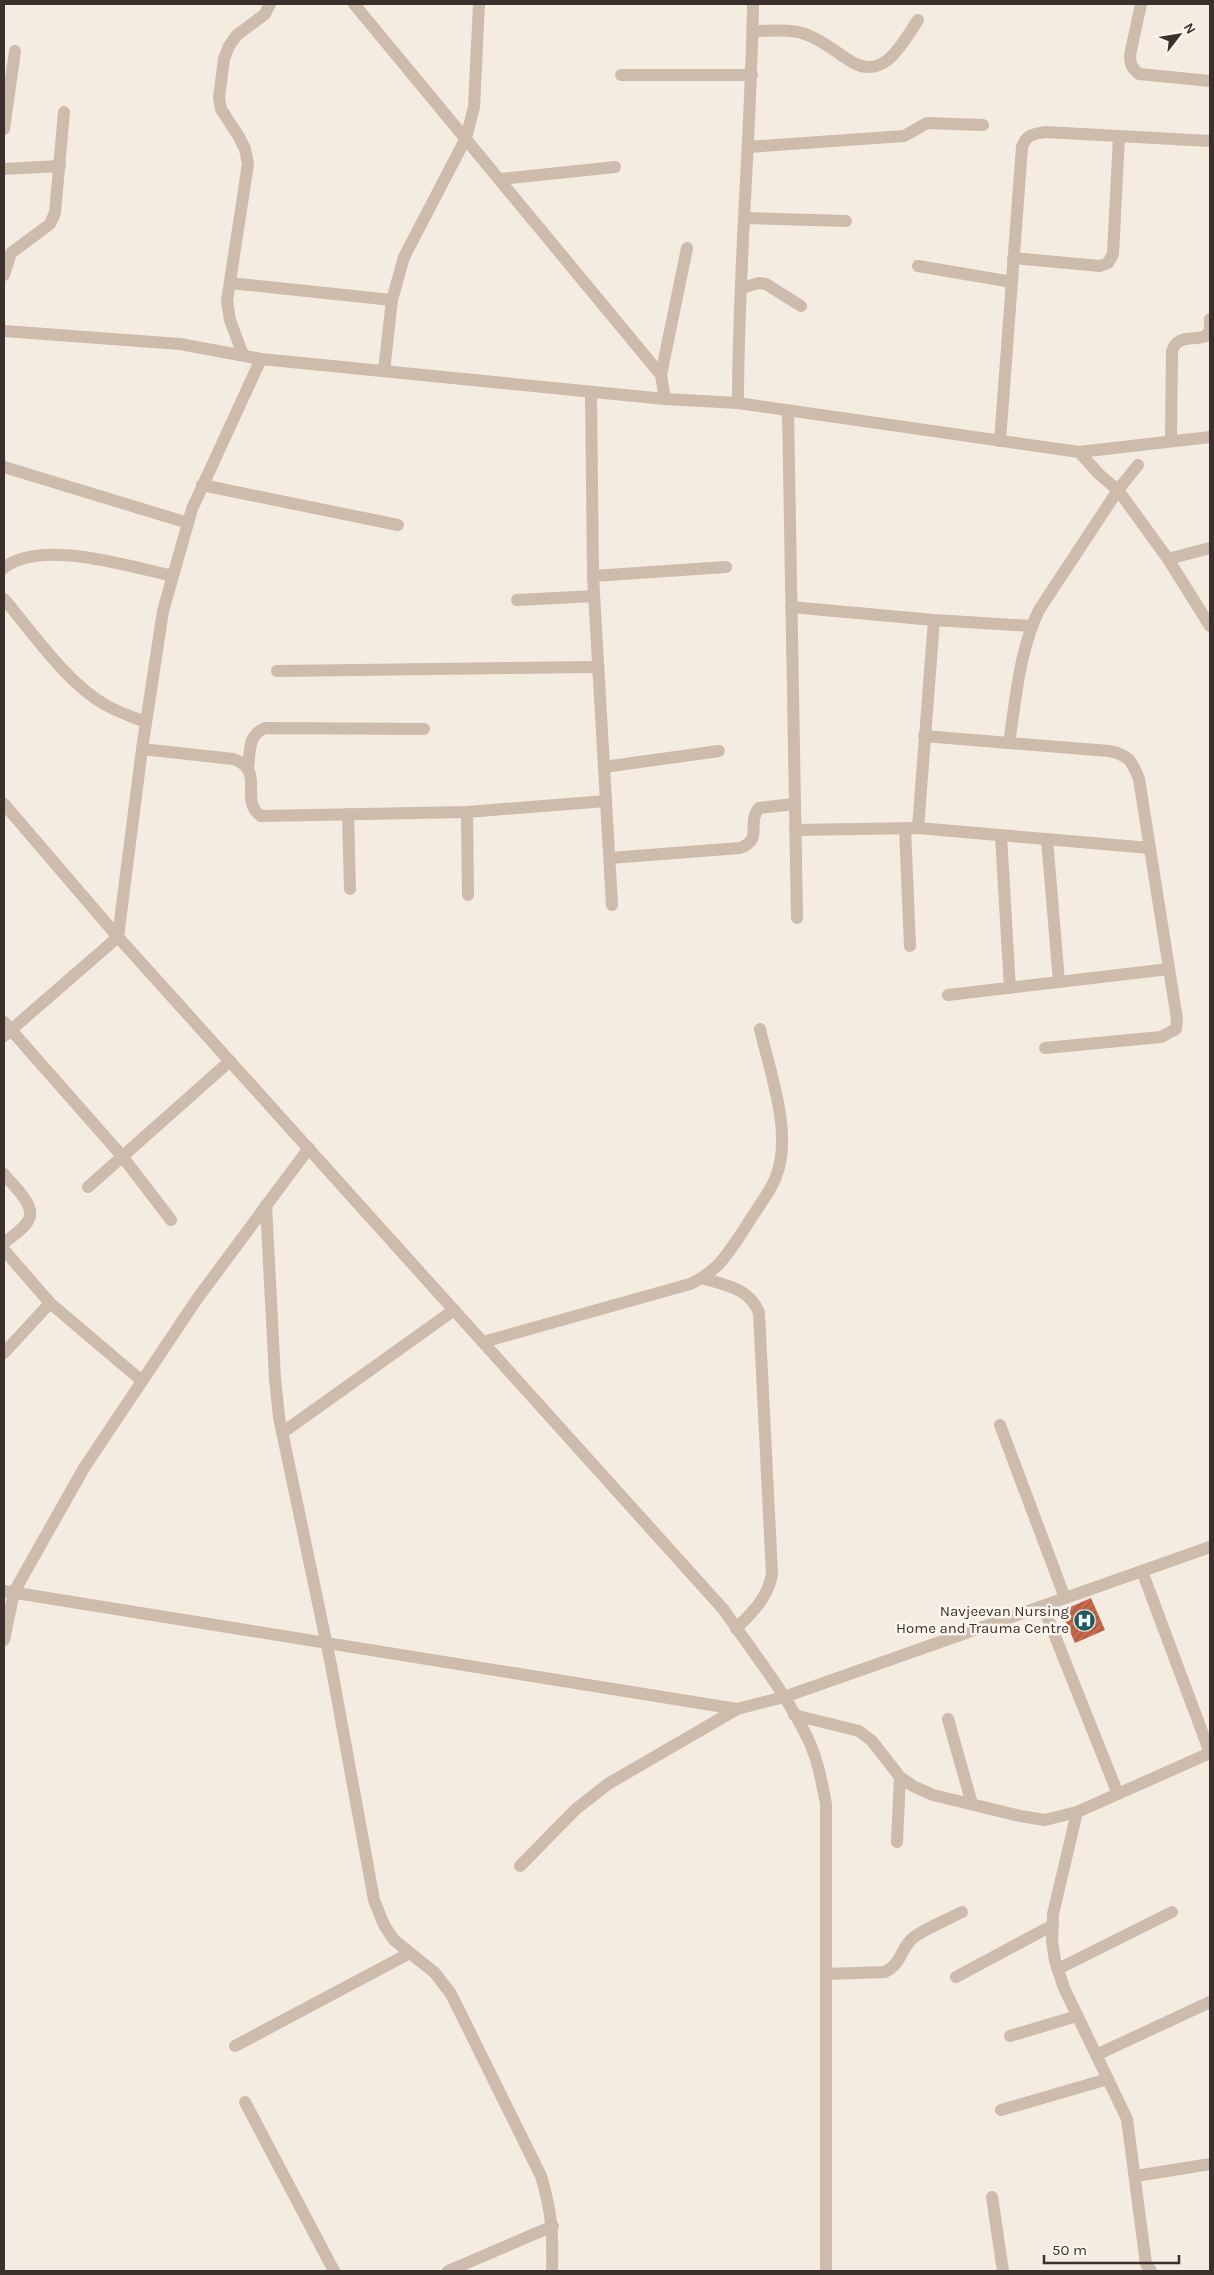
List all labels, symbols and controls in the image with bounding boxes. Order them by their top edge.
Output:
north arrow [1154,10,1204,60]
text: N [1180,20,1200,37]
place label: Navjeevan Nursing Home and Trauma Centre [896,1602,1070,1637]
hospital icon: Navjeevan Nursing Home and Trauma Centre [1073,1608,1097,1632]
scale bar [1044,2232,1179,2264]
text: 50 m [1052,2241,1087,2259]

